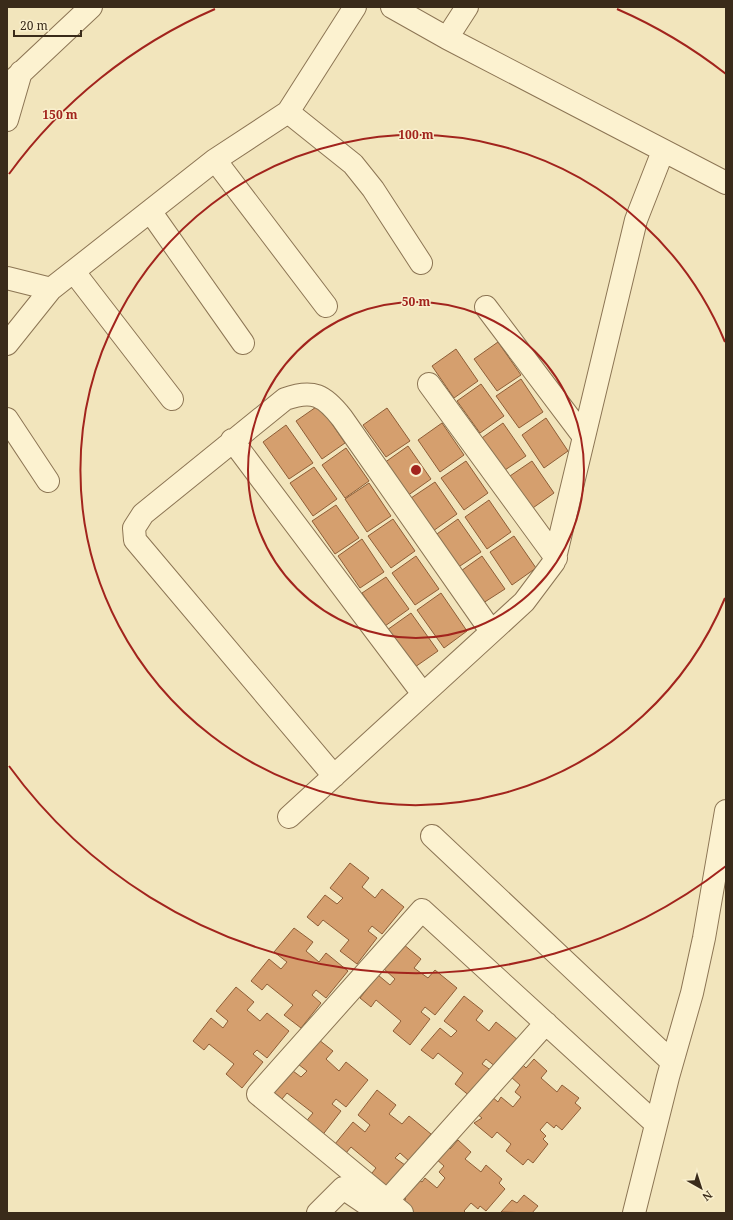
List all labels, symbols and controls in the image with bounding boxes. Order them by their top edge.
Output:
scale bar [14,12,81,38]
text: 20 m [20,17,48,34]
text: 150 m [42,106,78,123]
text: 100 m [398,126,434,143]
text: 50 m [402,293,430,310]
centre of rings [409,463,423,477]
north arrow [681,1168,721,1208]
text: N [699,1188,716,1205]

